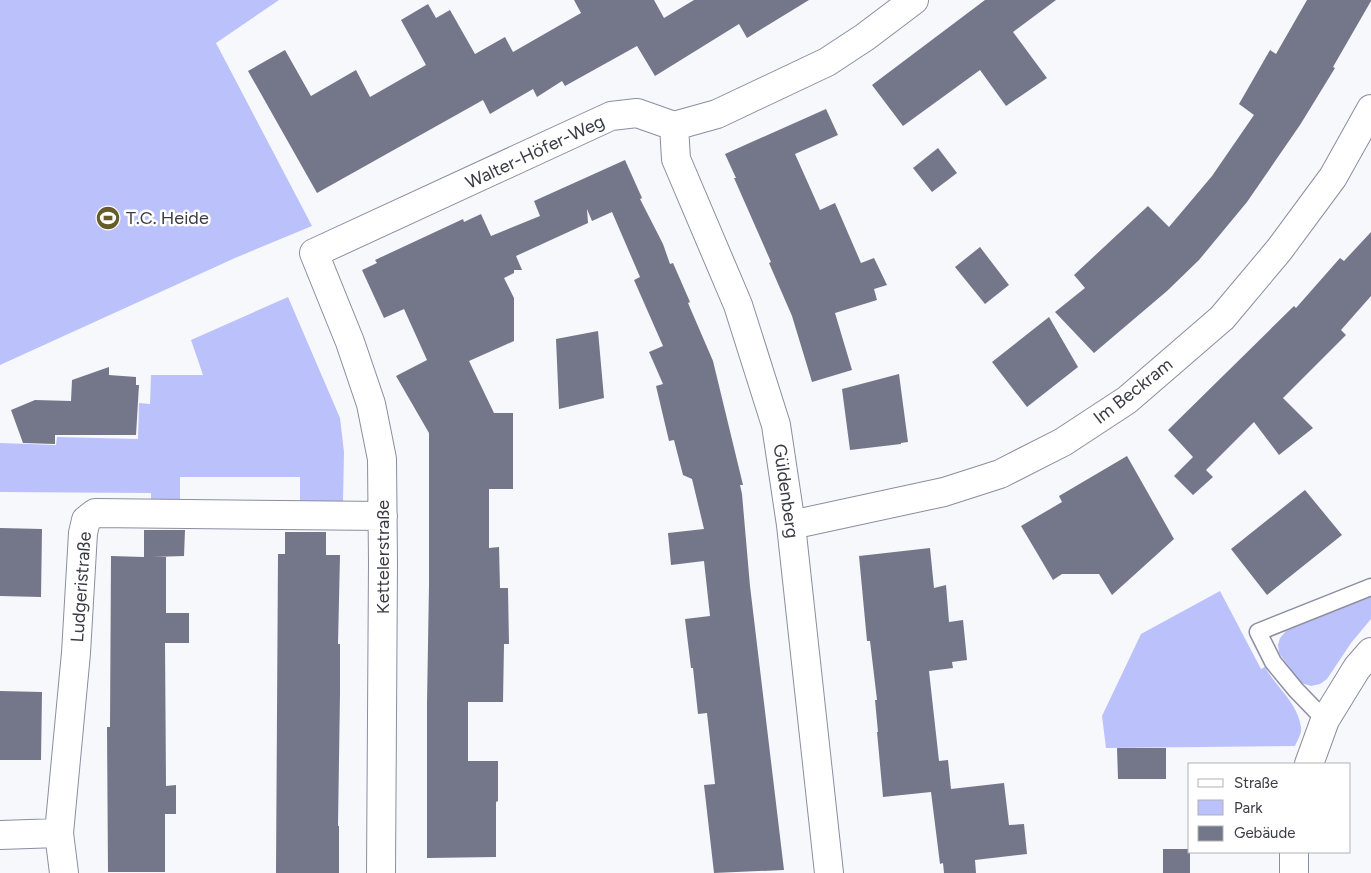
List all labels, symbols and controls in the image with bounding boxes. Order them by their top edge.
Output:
street label: Walter-Höfer-Weg [462,110,608,194]
sports icon: T.C. Heide [95,205,121,231]
place label: T.C. Heide [126,207,209,229]
street label: Im Beckram [1089,353,1177,429]
street label: Güldenberg [768,442,804,540]
street label: Kettelerstraße [372,500,394,614]
street label: Ludgeristraße [66,531,96,643]
legend [1188,763,1351,853]
text: Straße [1234,774,1278,792]
text: Park [1234,799,1263,817]
text: Gebäude [1234,824,1295,842]

